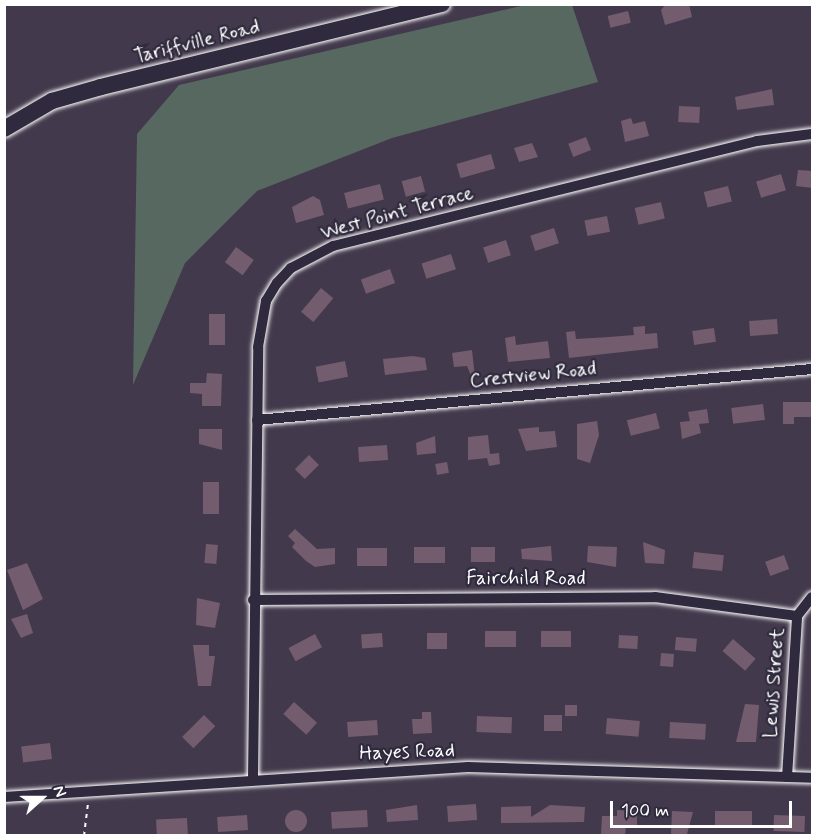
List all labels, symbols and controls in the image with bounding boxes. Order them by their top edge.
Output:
street label: Tariffville Road [133,15,261,69]
street label: West Point Terrace [318,181,476,245]
street label: Crestview Road [469,356,597,394]
street label: Fairchild Road [467,566,585,590]
street label: Lewis Street [758,627,790,739]
street label: Hayes Road [359,738,455,766]
north arrow [12,768,72,828]
text: N [48,783,71,800]
scale bar [613,789,794,827]
text: 100 m [621,799,669,823]

